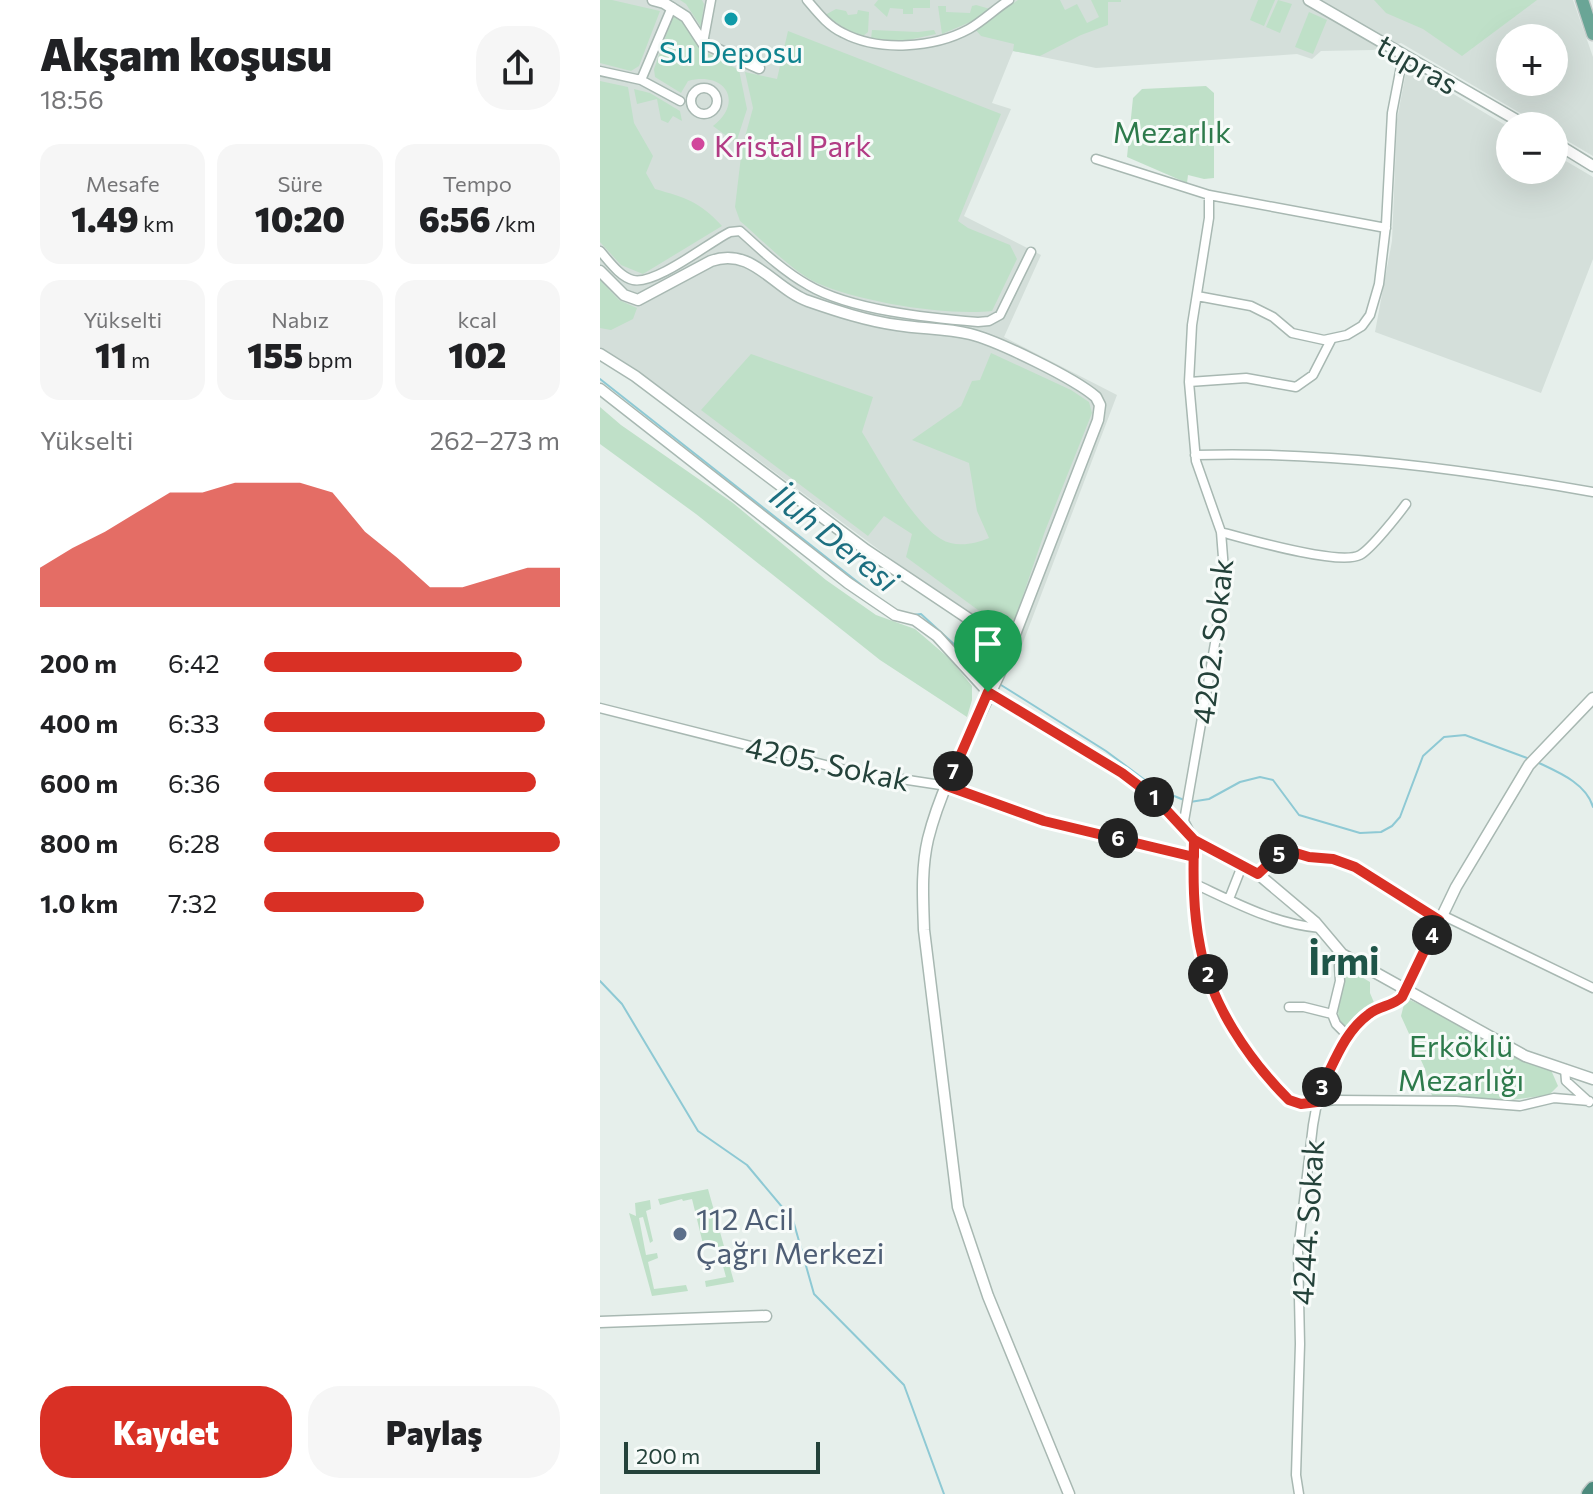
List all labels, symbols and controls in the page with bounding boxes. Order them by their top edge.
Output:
marker: Su Deposu [722,10,740,28]
map controls [1496,24,1568,184]
button: + [1496,24,1568,96]
street label: tupras [1371,25,1465,101]
text: Akşam koşusu [40,26,332,80]
button: share [476,26,560,110]
place label: Su Deposu [659,32,803,69]
text: 18:56 [40,83,104,114]
park label: Mezarlık [1113,112,1231,149]
button: − [1496,112,1568,184]
place label: Kristal Park [714,126,872,163]
marker: Kristal Park [689,135,707,153]
text: Mesafe [86,170,160,197]
text: Süre [277,170,323,197]
text: Tempo [443,170,512,197]
text: 1.49 [71,197,139,239]
text: 10:20 [255,197,345,239]
text: 6:56 [419,197,491,239]
text: km [139,210,174,237]
text: /km [491,210,536,237]
text: Yükselti [83,306,162,333]
text: Nabız [271,306,329,333]
text: kcal [458,306,497,333]
text: 11 [95,333,127,375]
text: 155 [247,333,303,375]
text: 102 [448,333,506,375]
text: m [127,346,150,373]
text: bpm [303,346,353,373]
text: Yükselti [40,424,133,455]
text: 262–273 m [430,424,560,455]
water label: İluh Deresi [763,475,908,601]
street label: 4202. Sokak [1182,556,1240,726]
pin [954,610,1022,692]
icon: arrive [966,622,1010,666]
text: 200 m [40,647,117,678]
text: 6:42 [168,647,220,678]
text: 400 m [40,707,118,738]
text: 6:33 [168,707,220,738]
street label: 4205. Sokak [742,727,914,797]
pin: 7 [933,751,973,791]
text: 7 [947,757,959,784]
text: 600 m [40,767,118,798]
text: 6:36 [168,767,221,798]
pin: 1 [1134,777,1174,817]
text: 1 [1149,783,1159,810]
pin: 6 [1098,818,1138,858]
text: 6 [1111,824,1125,851]
text: 800 m [40,827,118,858]
text: 6:28 [168,827,220,858]
pin: 5 [1259,834,1299,874]
text: 5 [1273,840,1285,867]
text: 1.0 km [40,887,118,918]
text: 7:32 [168,887,217,918]
pin: 4 [1412,915,1452,955]
text: 4 [1425,921,1439,948]
district label: İrmi [1308,936,1380,983]
pin: 2 [1188,954,1228,994]
text: 2 [1202,960,1214,987]
park label: Erköklü Mezarlığı [1398,1026,1524,1097]
pin: 3 [1302,1067,1342,1107]
text: 3 [1316,1073,1328,1100]
street label: 4244. Sokak [1282,1138,1330,1306]
place label: 112 Acil Çağrı Merkezi [696,1199,884,1270]
marker: 112 Acil Çağrı Merkezi [671,1225,689,1243]
button: Kaydet [40,1386,292,1478]
button: Paylaş [308,1386,560,1478]
scale bar [624,1438,820,1474]
text: 200 m [636,1442,700,1469]

